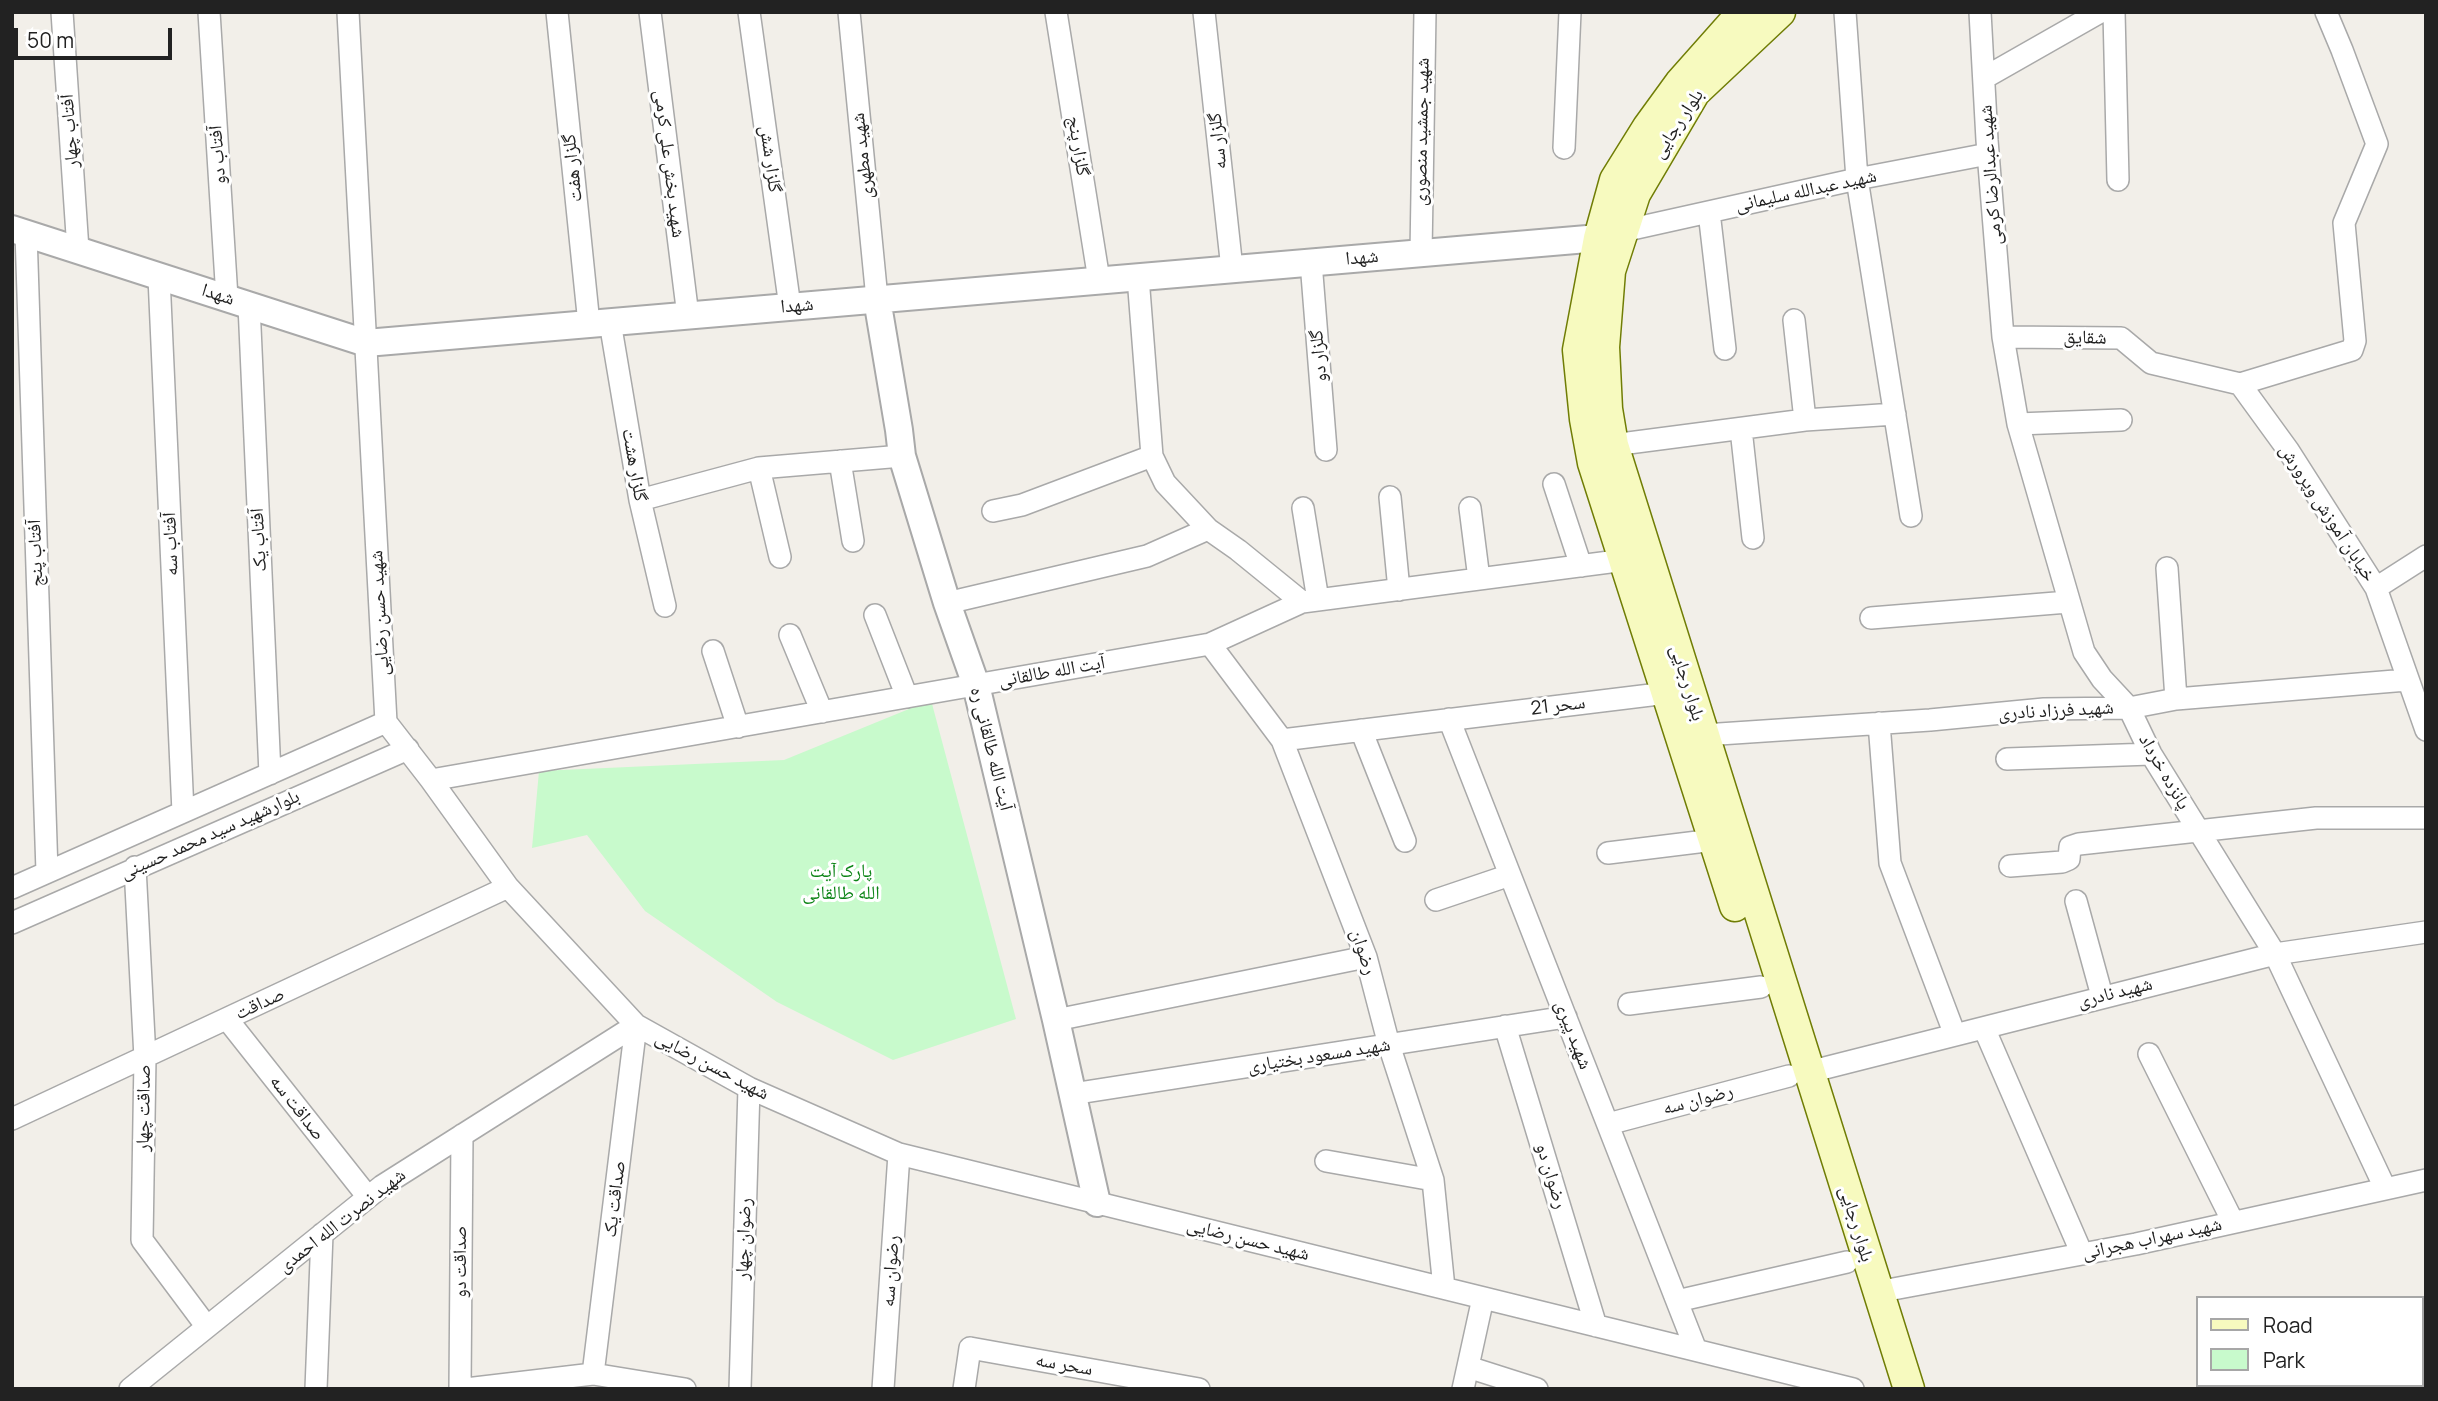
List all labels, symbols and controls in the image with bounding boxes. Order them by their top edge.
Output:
scale bar [18,14,175,58]
text: 50 m [27,26,74,54]
street label: شهید جمشید منصوری [1409,58,1435,206]
street label: بلوار رجایی [1647,85,1709,163]
street label: شهید بخش علی کرمی [649,89,689,239]
street label: آفتاب چهار [56,93,84,169]
street label: شهید عبدالرضا کرمی [1975,104,2007,246]
street label: گلزار سه [1204,111,1232,171]
street label: شهید مطهری [847,112,879,200]
street label: گلزار پنج [1062,114,1094,178]
street label: گلزار شش [754,124,786,194]
street label: آفتاب دو [205,125,231,185]
street label: گلزار هفت [558,133,588,203]
street label: شهید عبدالله سلیمانی [1733,165,1879,217]
street label: شهدا [1344,245,1380,271]
street label: شهدا [199,279,237,311]
street label: شهدا [779,293,815,319]
street label: شقایق [2063,326,2107,350]
street label: گلزار دو [1305,329,1333,383]
street label: گلزار هشت [616,427,652,503]
street label: خیابان آموزش وپرورش [2274,440,2380,586]
street label: آفتاب یک [246,508,272,572]
street label: آفتاب سه [158,512,184,576]
street label: آفتاب پنج [23,519,49,587]
street label: شهید حسن رضایی [365,550,395,676]
street label: بلوار رجایی [1665,642,1709,724]
street label: آیت الله طالقانی [997,651,1107,693]
street label: آیت الله طالقانی ره [965,685,1017,813]
street label: سحر 21 [1529,691,1587,721]
street label: شهید فرزاد نادری [1998,697,2114,725]
street label: پانزده خرداد [2133,730,2195,814]
street label: بلوارشهید سید محمد حسینی [117,785,303,885]
park label: پارک آیت الله طالقانی [802,861,880,905]
street label: رضوان [1345,926,1381,978]
street label: شهید نادری [2075,973,2155,1013]
street label: صداقت [232,983,288,1025]
street label: شهید پیری [1549,997,1597,1073]
street label: شهید حسن رضایی [651,1026,773,1106]
street label: شهید مسعود بختیاری [1246,1033,1392,1079]
street label: صداقت چهار [132,1064,156,1152]
street label: صداقت سه [264,1071,330,1145]
street label: رضوان سه [1660,1080,1736,1120]
street label: رضوان دو [1530,1140,1572,1212]
street label: صداقت یک [599,1159,631,1239]
street label: شهید نصرت الله احمدی [273,1164,411,1278]
street label: بلوار رجایی [1834,1183,1878,1265]
street label: رضوان چهار [731,1198,757,1280]
street label: شهید سهراب هجرانی [2080,1213,2224,1265]
street label: شهید حسن رضایی [1184,1214,1312,1266]
street label: صداقت دو [450,1226,472,1298]
street label: رضوان سه [877,1234,905,1308]
legend [2196,1296,2424,1387]
text: Road [2263,1311,2313,1339]
text: Park [2263,1346,2305,1374]
street label: سحر سه [1034,1349,1094,1381]

